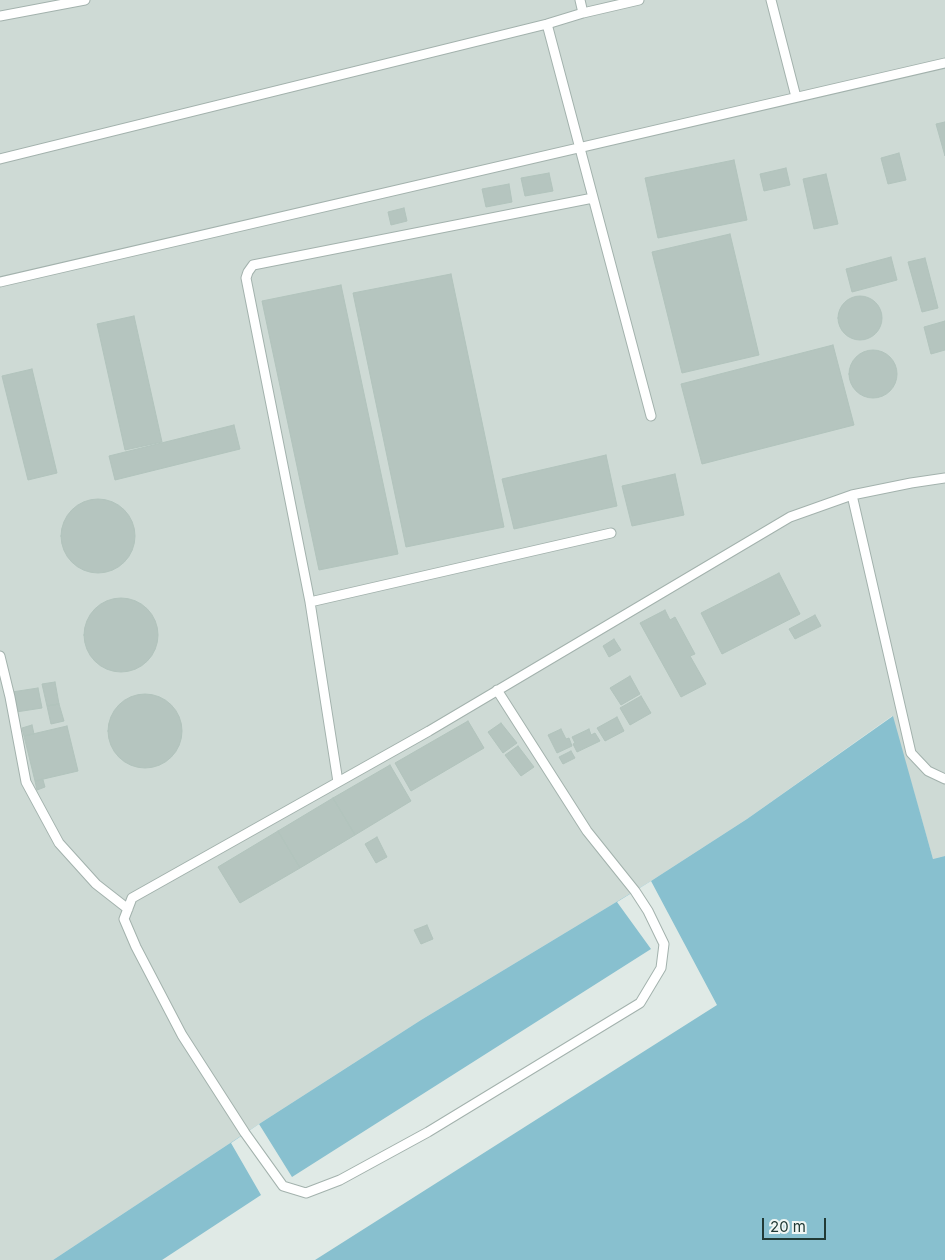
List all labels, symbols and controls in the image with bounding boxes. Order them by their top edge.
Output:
scale bar [765,1208,829,1240]
text: 20 m [770,1217,806,1236]

